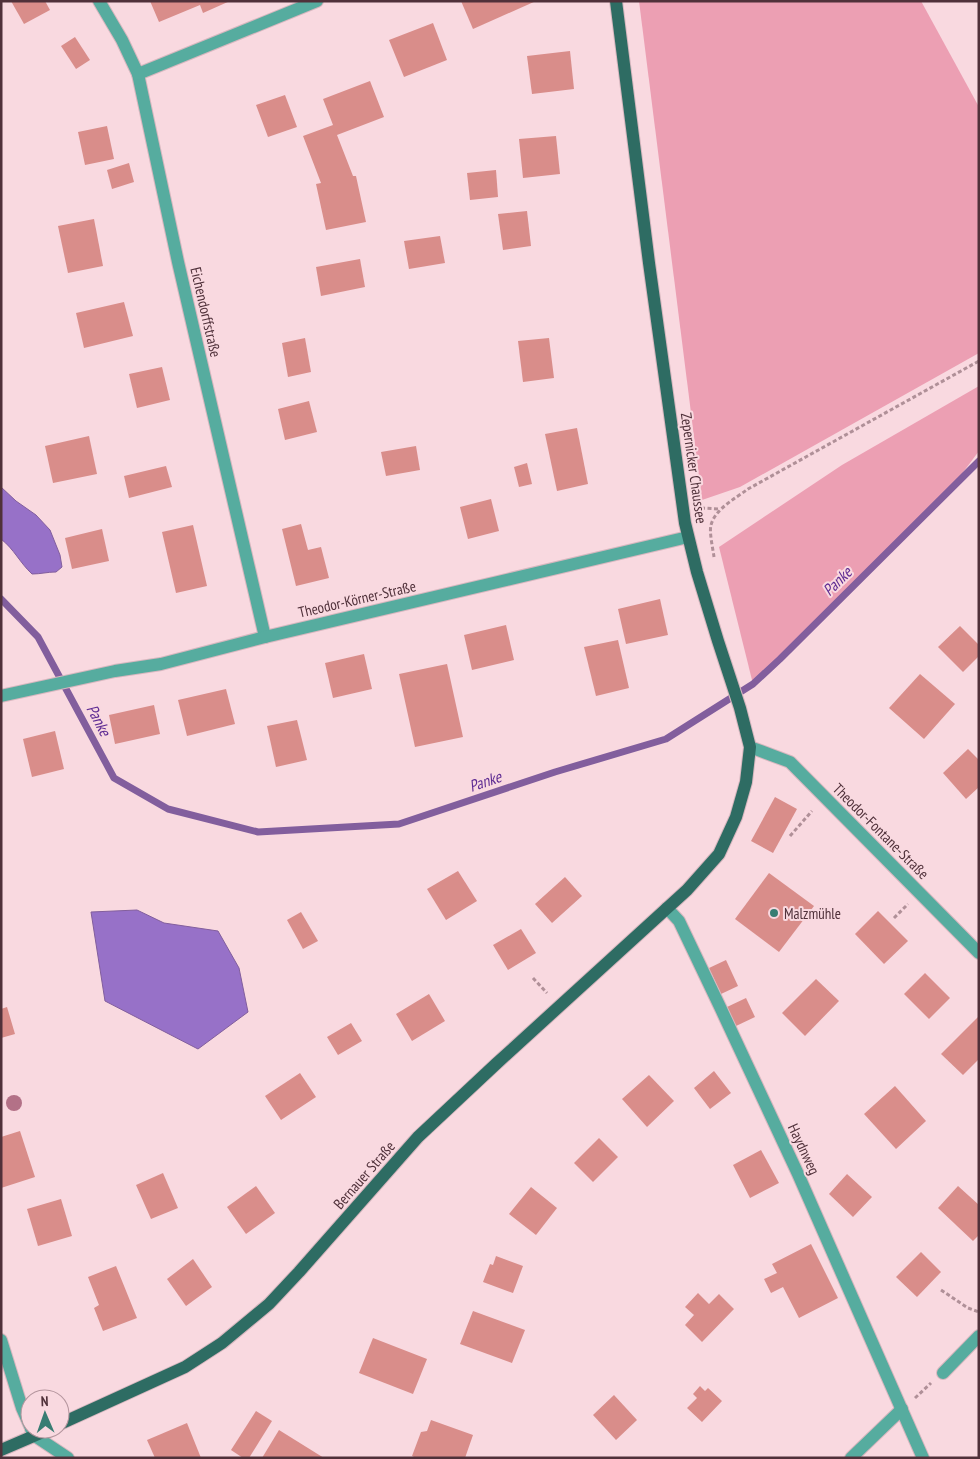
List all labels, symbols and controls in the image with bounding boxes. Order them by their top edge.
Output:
street label: Eichendorffstraße [186,265,226,359]
street label: Zepernicker Chaussee [677,411,711,525]
water label: Panke [818,561,857,600]
street label: Theodor-Körner-Straße [296,576,418,622]
water label: Panke [82,701,116,740]
water label: Panke [466,766,505,796]
street label: Theodor-Fontane-Straße [829,779,933,883]
place label: Malzmühle [784,904,841,923]
marker: Malzmühle [768,907,780,919]
street label: Haydnweg [784,1121,824,1177]
street label: Bernauer Straße [329,1137,399,1213]
north arrow [20,1389,70,1439]
text: N [40,1392,49,1410]

